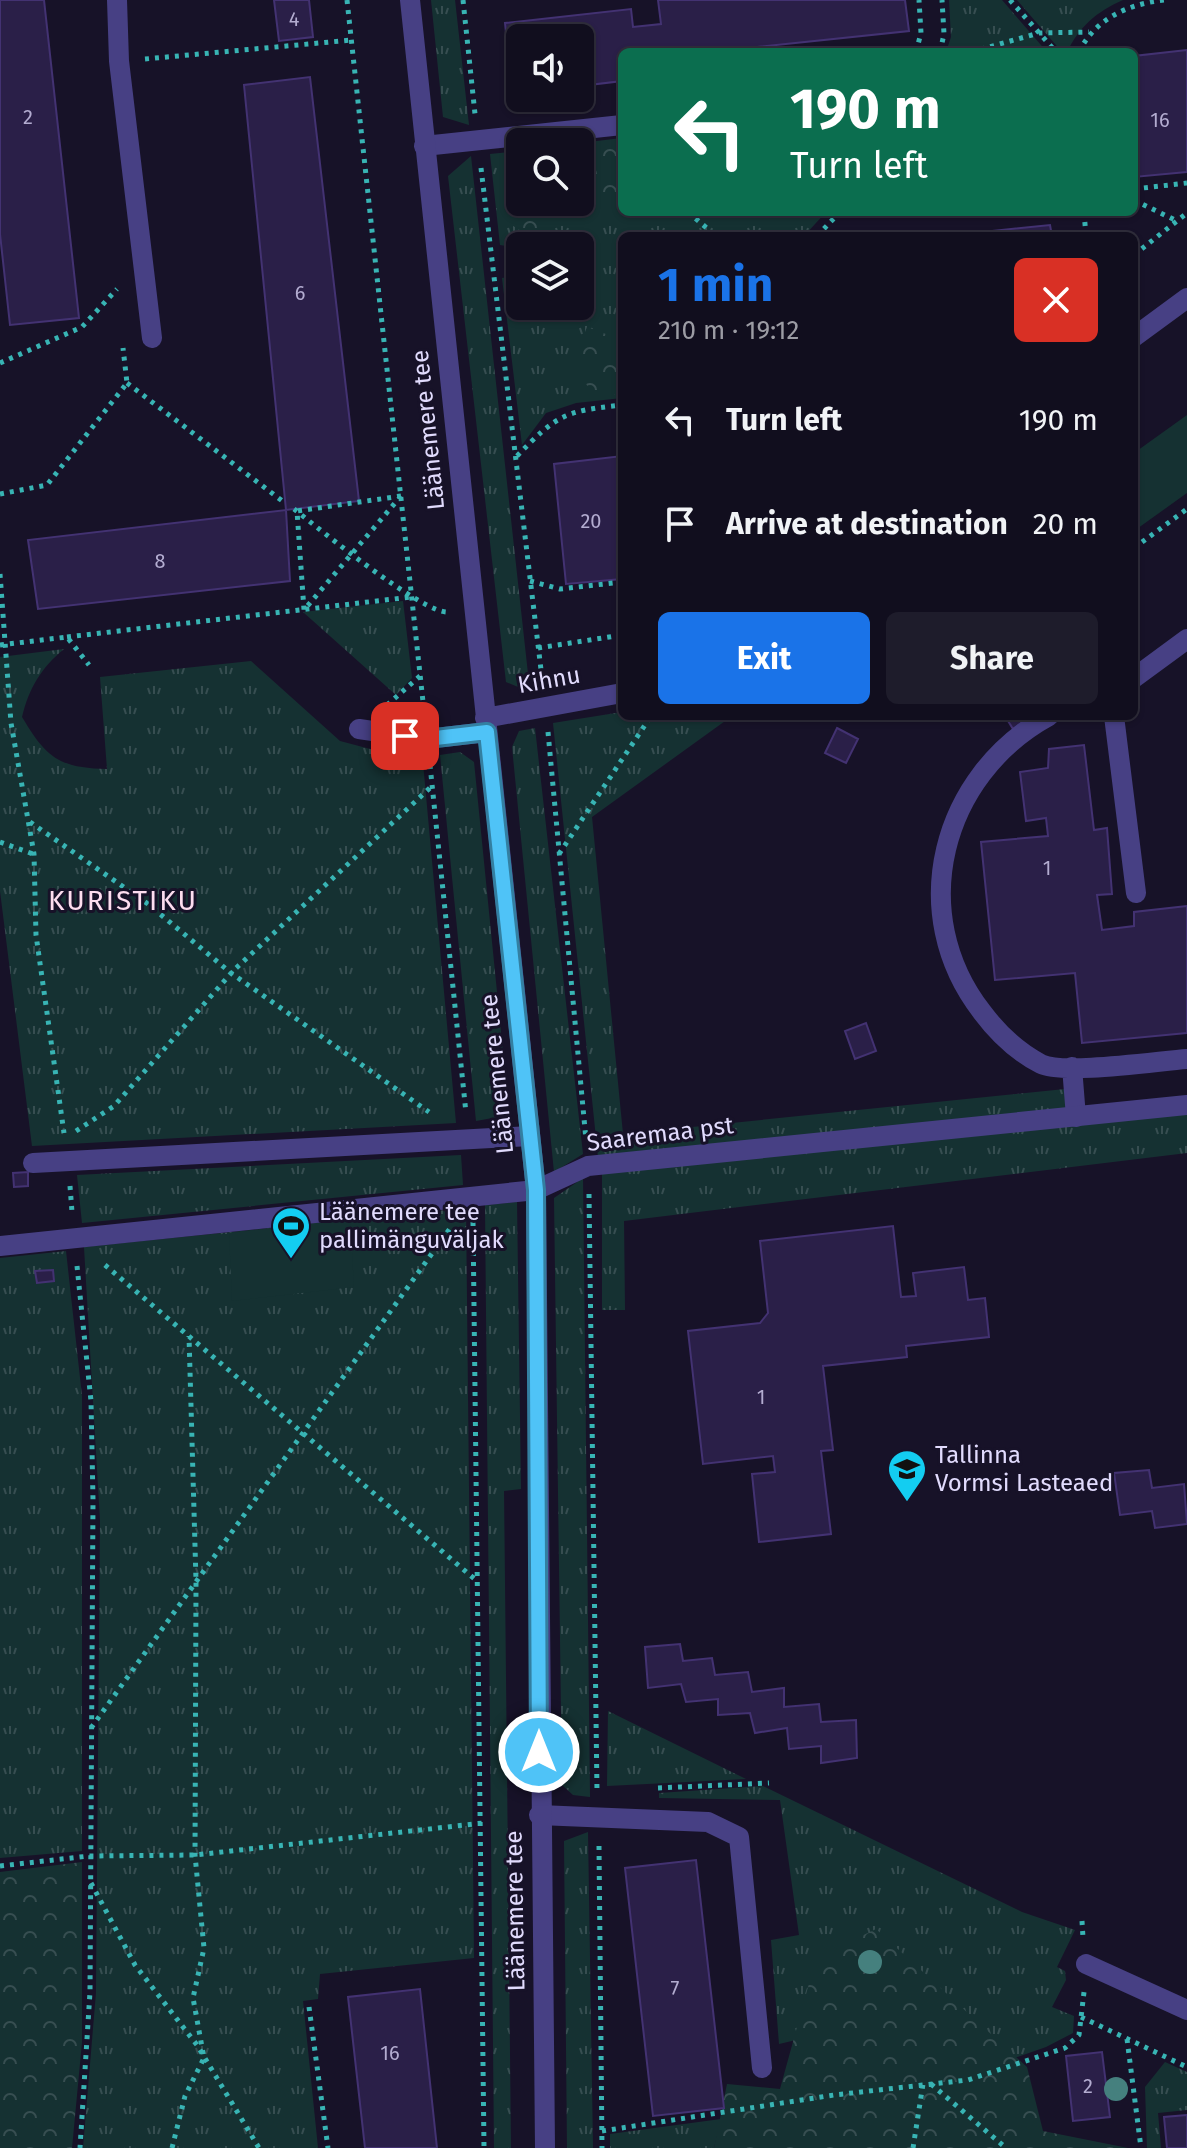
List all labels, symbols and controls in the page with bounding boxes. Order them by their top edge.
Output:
house number: 4 [289,7,300,31]
map controls [506,24,594,320]
button: sound [506,24,594,112]
text: 190 m [790,76,941,143]
icon: left [658,80,762,184]
house number: 2 [23,105,33,129]
house number: 16 [1150,108,1170,132]
button: search [506,128,594,216]
text: Turn left [790,144,928,188]
button: layers [506,232,594,320]
text: 1 min [658,256,773,314]
button: close [1014,258,1098,342]
house number: 6 [295,281,305,305]
text: 210 m · 19:12 [658,315,799,346]
street label: Läänemere tee [406,349,450,511]
icon: left [658,398,702,442]
text: Turn left [726,402,842,438]
text: 190 m [1019,402,1098,438]
icon: arrive [658,502,702,546]
text: Arrive at destination [726,506,1008,542]
text: 20 m [1033,506,1098,542]
house number: 20 [580,509,602,533]
house number: 8 [154,549,166,573]
button: Exit [658,612,870,704]
button: Share [886,612,1098,704]
street label: Kihnu [516,661,582,699]
pin [371,702,439,770]
icon: arrive [383,714,427,758]
house number: 1 [1043,856,1051,880]
district label: KURISTIKU [48,884,198,917]
street label: Läänemere tee [475,993,519,1155]
street label: Saaremaa pst [585,1111,735,1157]
place label: Läänemere tee pallimänguväljak [319,1198,505,1254]
sports icon: Läänemere tee pallimänguväljak [270,1205,312,1260]
house number: 1 [757,1385,765,1409]
place label: Tallinna Vormsi Lasteaed [935,1441,1113,1497]
school or university icon: Tallinna Vormsi Lasteaed [886,1448,928,1503]
position arrow [497,1710,581,1794]
street label: Läänemere tee [500,1830,530,1992]
house number: 7 [671,1976,680,2000]
house number: 16 [380,2041,400,2065]
house number: 2 [1083,2074,1093,2098]

